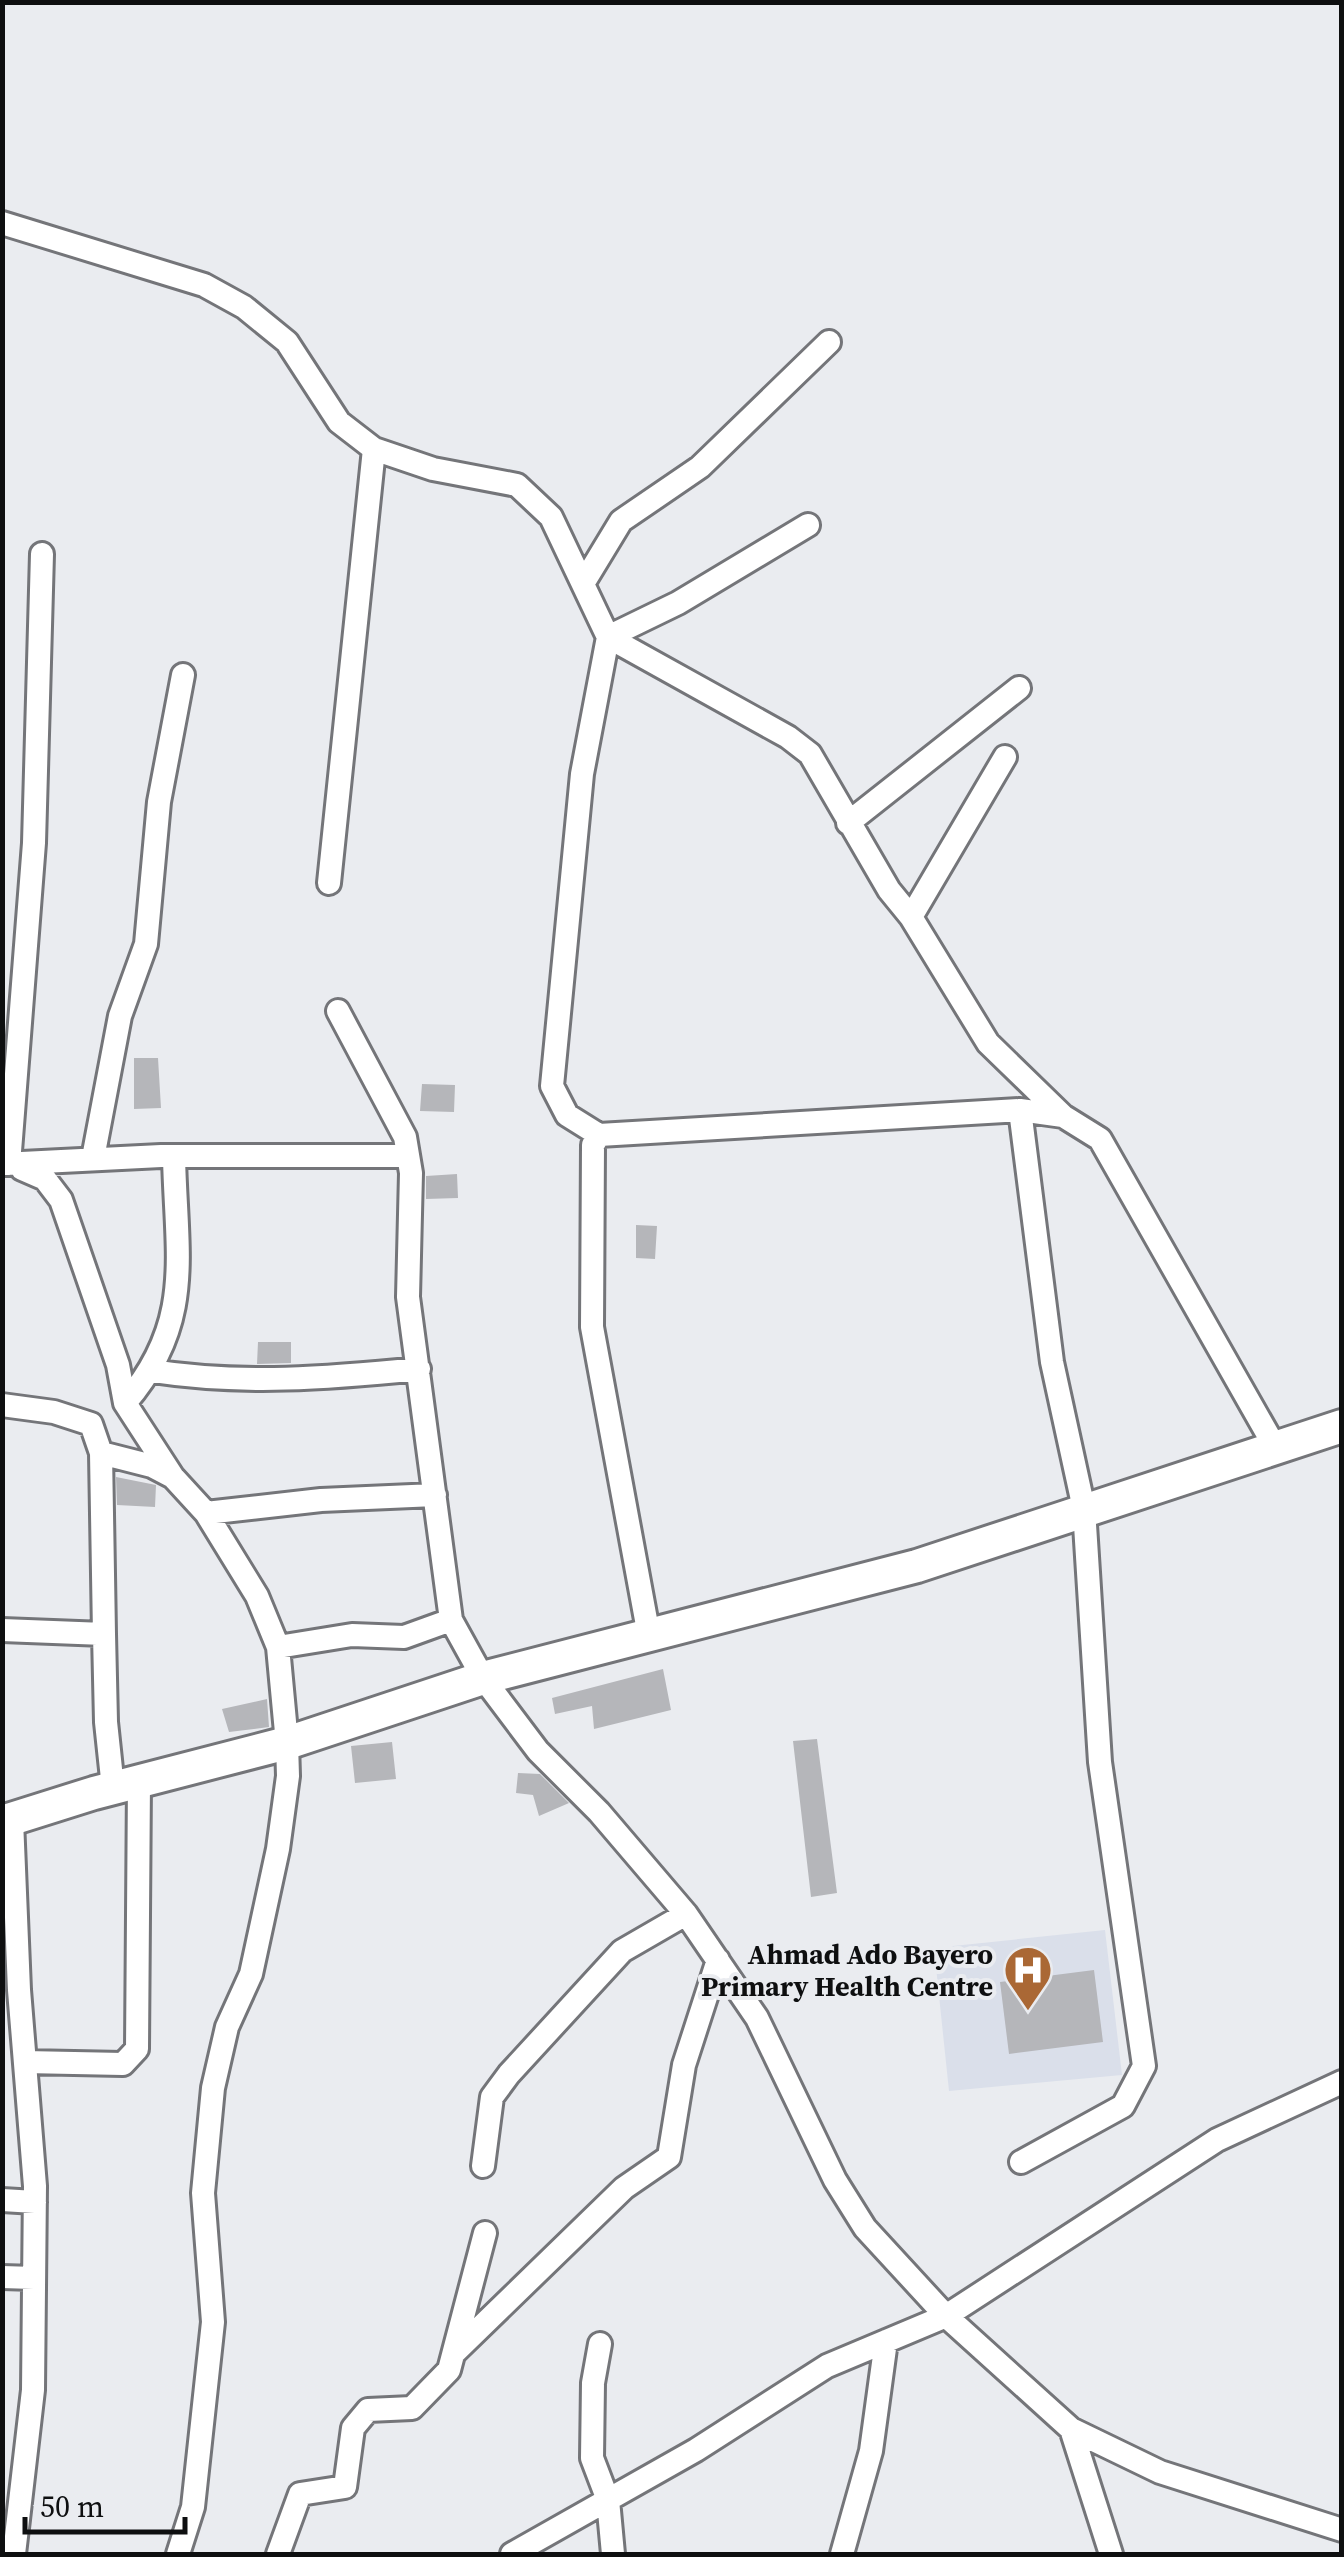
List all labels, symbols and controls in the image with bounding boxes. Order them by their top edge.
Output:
place label: Ahmad Ado Bayero Primary Health Centre [701,1935,993,2005]
hospital icon: Ahmad Ado Bayero Primary Health Centre [1002,1944,1054,2012]
scale bar [25,2472,185,2534]
text: 50 m [40,2486,104,2527]

